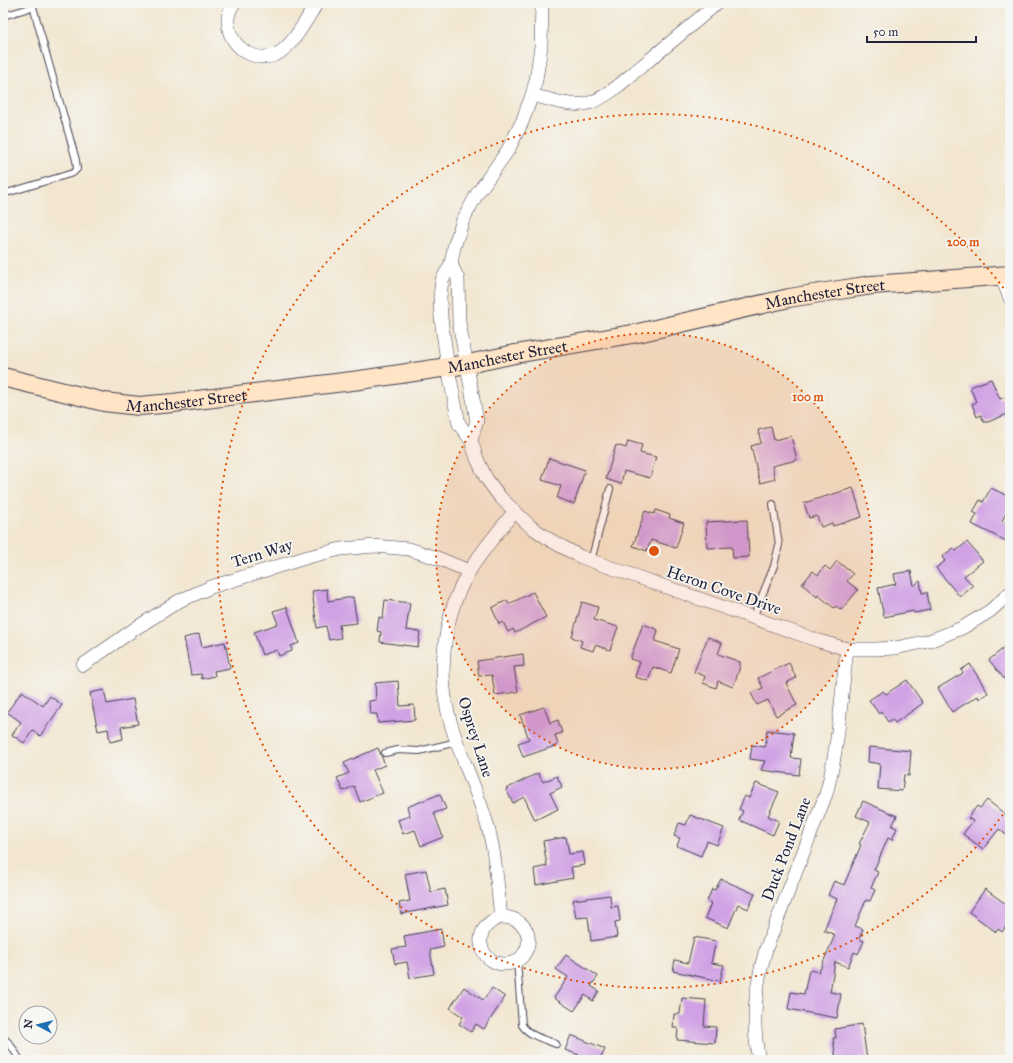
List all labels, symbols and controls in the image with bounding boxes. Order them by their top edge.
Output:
scale bar [867,18,976,44]
text: 50 m [873,25,898,39]
text: 200 m [947,235,980,249]
street label: Manchester Street [763,275,886,313]
street label: Manchester Street [446,336,569,376]
street label: Manchester Street [125,384,248,416]
text: 100 m [792,390,825,404]
street label: Tern Way [229,535,295,571]
centre of rings [647,544,661,558]
street label: Heron Cove Drive [664,561,784,619]
street label: Osprey Lane [454,694,498,780]
street label: Duck Pond Lane [757,794,815,904]
north arrow [18,1005,58,1045]
text: N [22,1018,36,1029]

